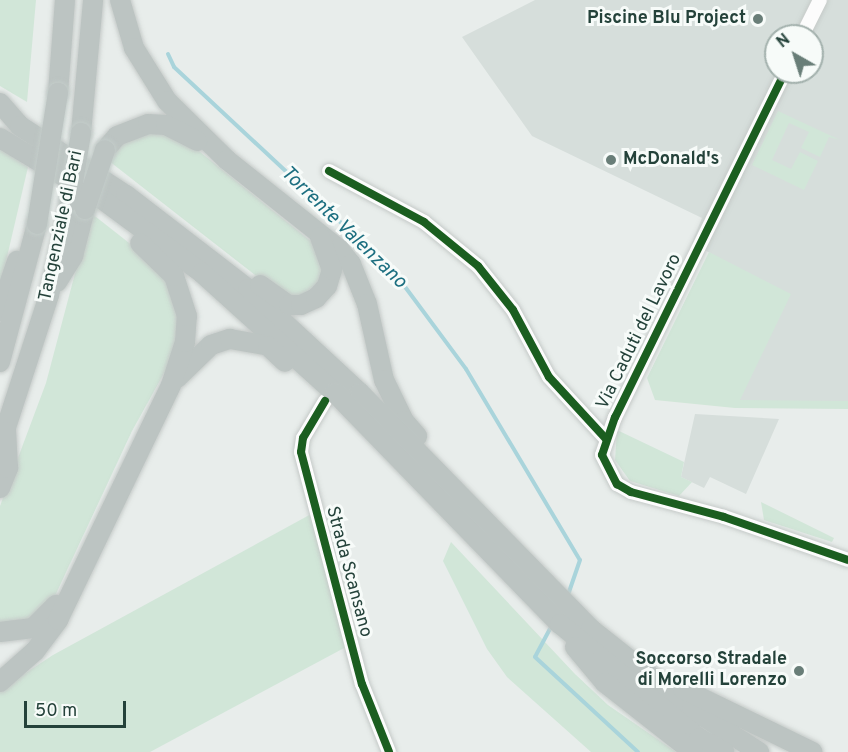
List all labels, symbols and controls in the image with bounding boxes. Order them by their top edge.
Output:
place label: Piscine Blu Project [587,8,746,30]
marker: Piscine Blu Project [751,12,765,26]
north arrow [764,24,824,84]
text: N [773,30,795,53]
street label: Tangenziale di Bari [35,149,89,303]
place label: McDonald's [623,149,719,171]
marker: McDonald's [604,153,618,167]
water label: Torrente Valenzano [275,161,411,295]
street label: Via Caduti del Lavoro [593,251,687,413]
street label: Strada Scansano [320,504,376,640]
place label: Soccorso Stradale di Morelli Lorenzo [636,650,787,692]
marker: Soccorso Stradale di Morelli Lorenzo [792,664,806,678]
scale bar [27,689,129,727]
text: 50 m [35,700,77,723]

